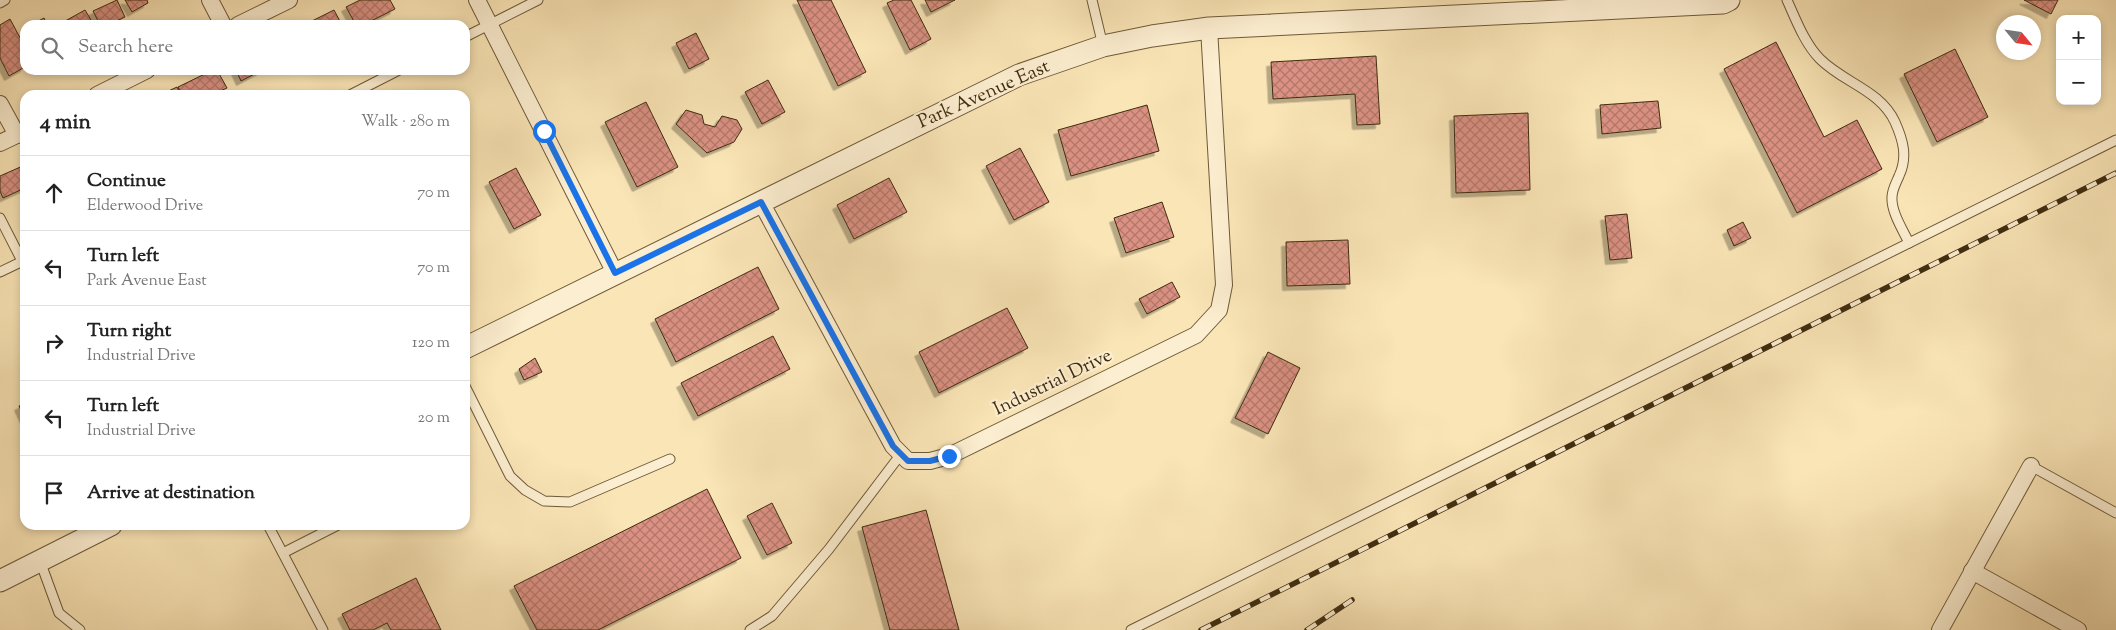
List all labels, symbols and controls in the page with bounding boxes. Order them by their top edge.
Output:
north arrow [1996,15,2041,60]
map controls [2056,15,2101,105]
button: + [2056,15,2101,60]
search box [20,20,470,75]
icon: search [38,34,66,62]
text: Search here [78,34,173,61]
street label: Park Avenue East [914,54,1055,136]
button: − [2056,60,2101,105]
text: 4 min [40,108,91,138]
text: Walk · 280 m [361,111,450,134]
route start [533,120,556,143]
text: Continue [87,168,166,195]
icon: ahead [40,179,68,207]
text: 70 m [417,182,450,205]
text: Elderwood Drive [87,195,203,218]
text: Turn left [87,243,159,270]
icon: left [40,254,68,282]
text: 70 m [417,257,450,280]
text: Park Avenue East [87,270,207,293]
text: Turn right [87,318,171,345]
icon: right [40,329,68,357]
text: 120 m [412,332,450,355]
street label: Industrial Drive [989,343,1117,423]
text: Industrial Drive [87,345,196,368]
text: Turn left [87,393,159,420]
icon: left [40,404,68,432]
text: 20 m [417,407,450,430]
text: Industrial Drive [87,420,196,443]
route end [938,445,961,468]
icon: arrive [40,479,68,507]
text: Arrive at destination [87,480,255,507]

